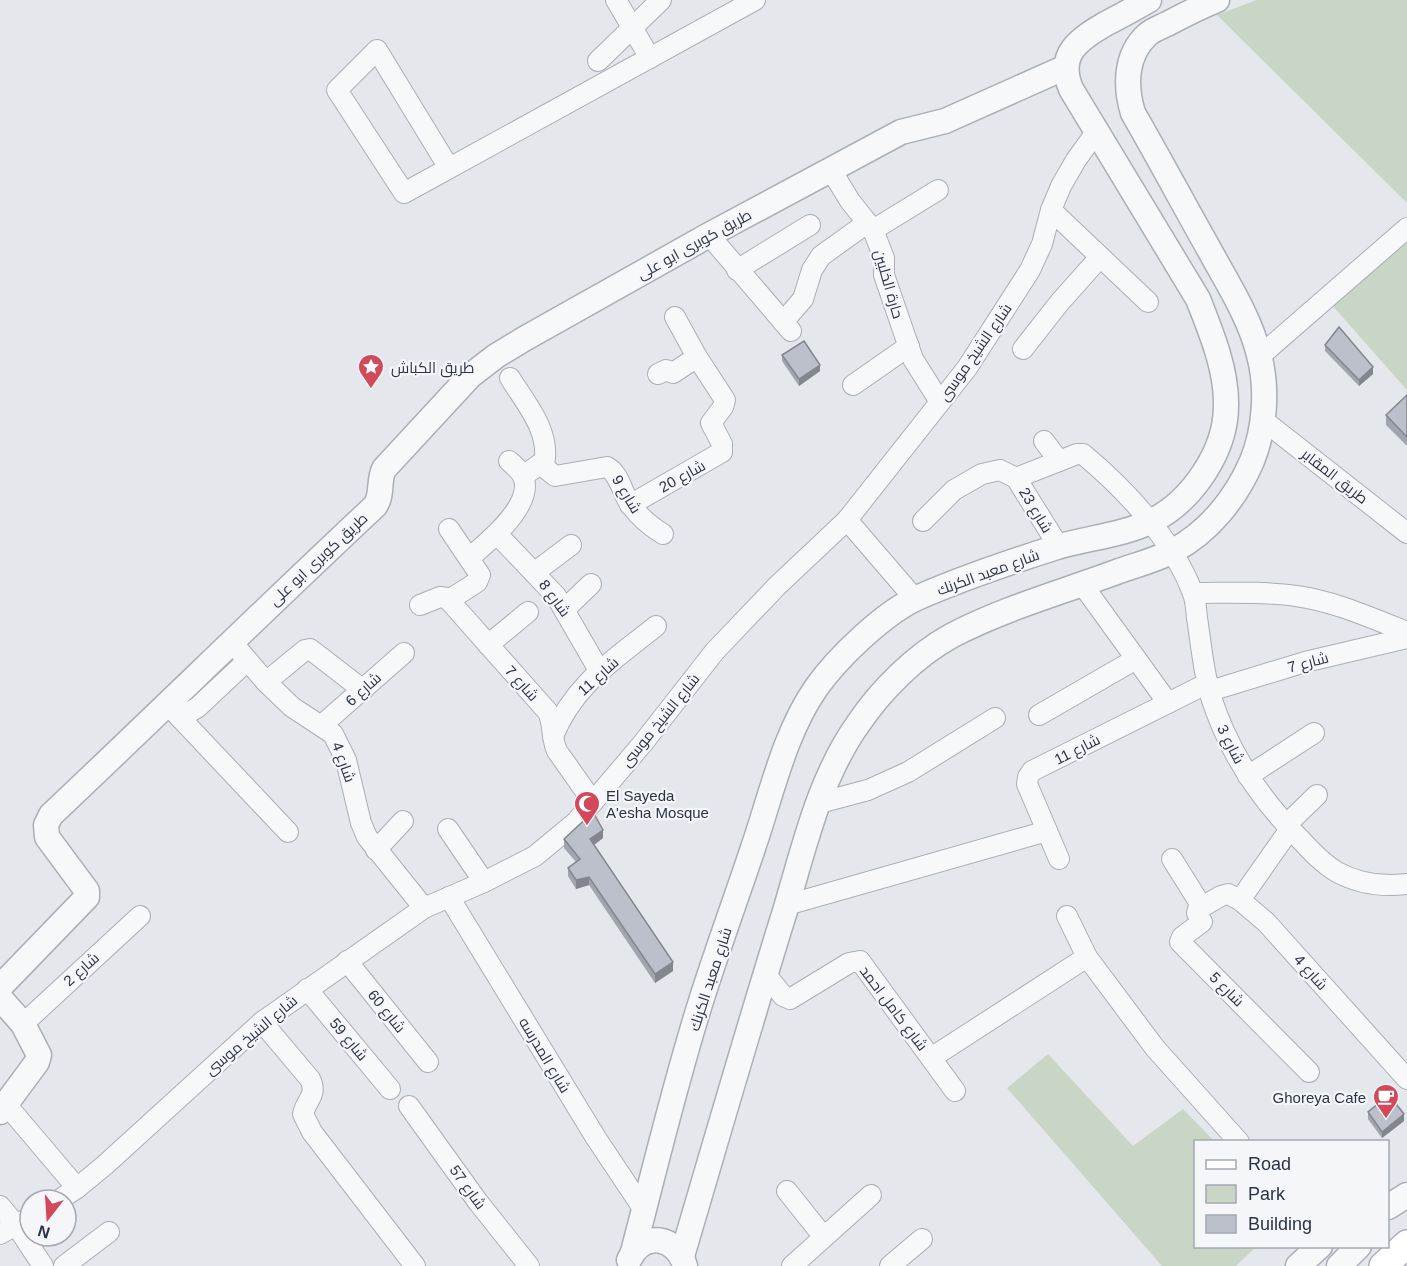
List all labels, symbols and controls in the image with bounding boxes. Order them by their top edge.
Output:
street label: طريق كوبرى ابو على [634,206,755,284]
street label: حارة الخلبين [869,248,907,321]
street label: شارع الشيخ موسى [935,300,1017,406]
place icon: طريق الكباش [356,352,386,390]
place label: طريق الكباش [391,359,474,378]
street label: طريق المقابر [1297,444,1371,509]
street label: شارع 20 [656,456,709,498]
street label: شارع 9 [606,472,645,518]
street label: شارع 23 [1013,484,1056,537]
street label: طريق كوبرى ابو على [265,509,372,610]
street label: شارع معبد الكرنك [934,546,1043,601]
street label: شارع 8 [533,576,574,622]
street label: شارع 7 [1286,648,1331,678]
street label: شارع 11 [574,653,624,701]
street label: شارع 7 [500,662,542,706]
street label: شارع 6 [342,669,386,711]
street label: شارع الشيخ موسى [617,670,705,772]
street label: شارع 3 [1211,722,1248,768]
street label: شارع 11 [1051,730,1104,770]
street label: شارع 4 [326,740,359,785]
place label: El Sayeda A'esha Mosque [606,787,709,821]
mosque icon: El Sayeda A'esha Mosque [572,789,602,827]
street label: شارع معبد الكرنك [685,925,738,1034]
street label: شارع 2 [60,949,104,991]
street label: شارع 4 [1289,951,1331,995]
street label: شارع كامل احمد [854,962,931,1056]
street label: شارع 5 [1204,968,1248,1012]
street label: شارع 60 [362,986,409,1038]
street label: شارع الشيخ موسى [202,992,302,1081]
street label: شارع 59 [324,1014,372,1066]
street label: شارع المدرسه [513,1014,574,1097]
cafe icon: Ghoreya Cafe [1371,1082,1401,1120]
place label: Ghoreya Cafe [1273,1089,1366,1106]
legend [1194,1140,1389,1248]
text: Road [1248,1154,1291,1174]
street label: شارع 57 [444,1162,490,1214]
text: Park [1248,1184,1286,1204]
north arrow [18,1188,78,1248]
text: Building [1248,1214,1312,1234]
text: N [36,1222,52,1242]

